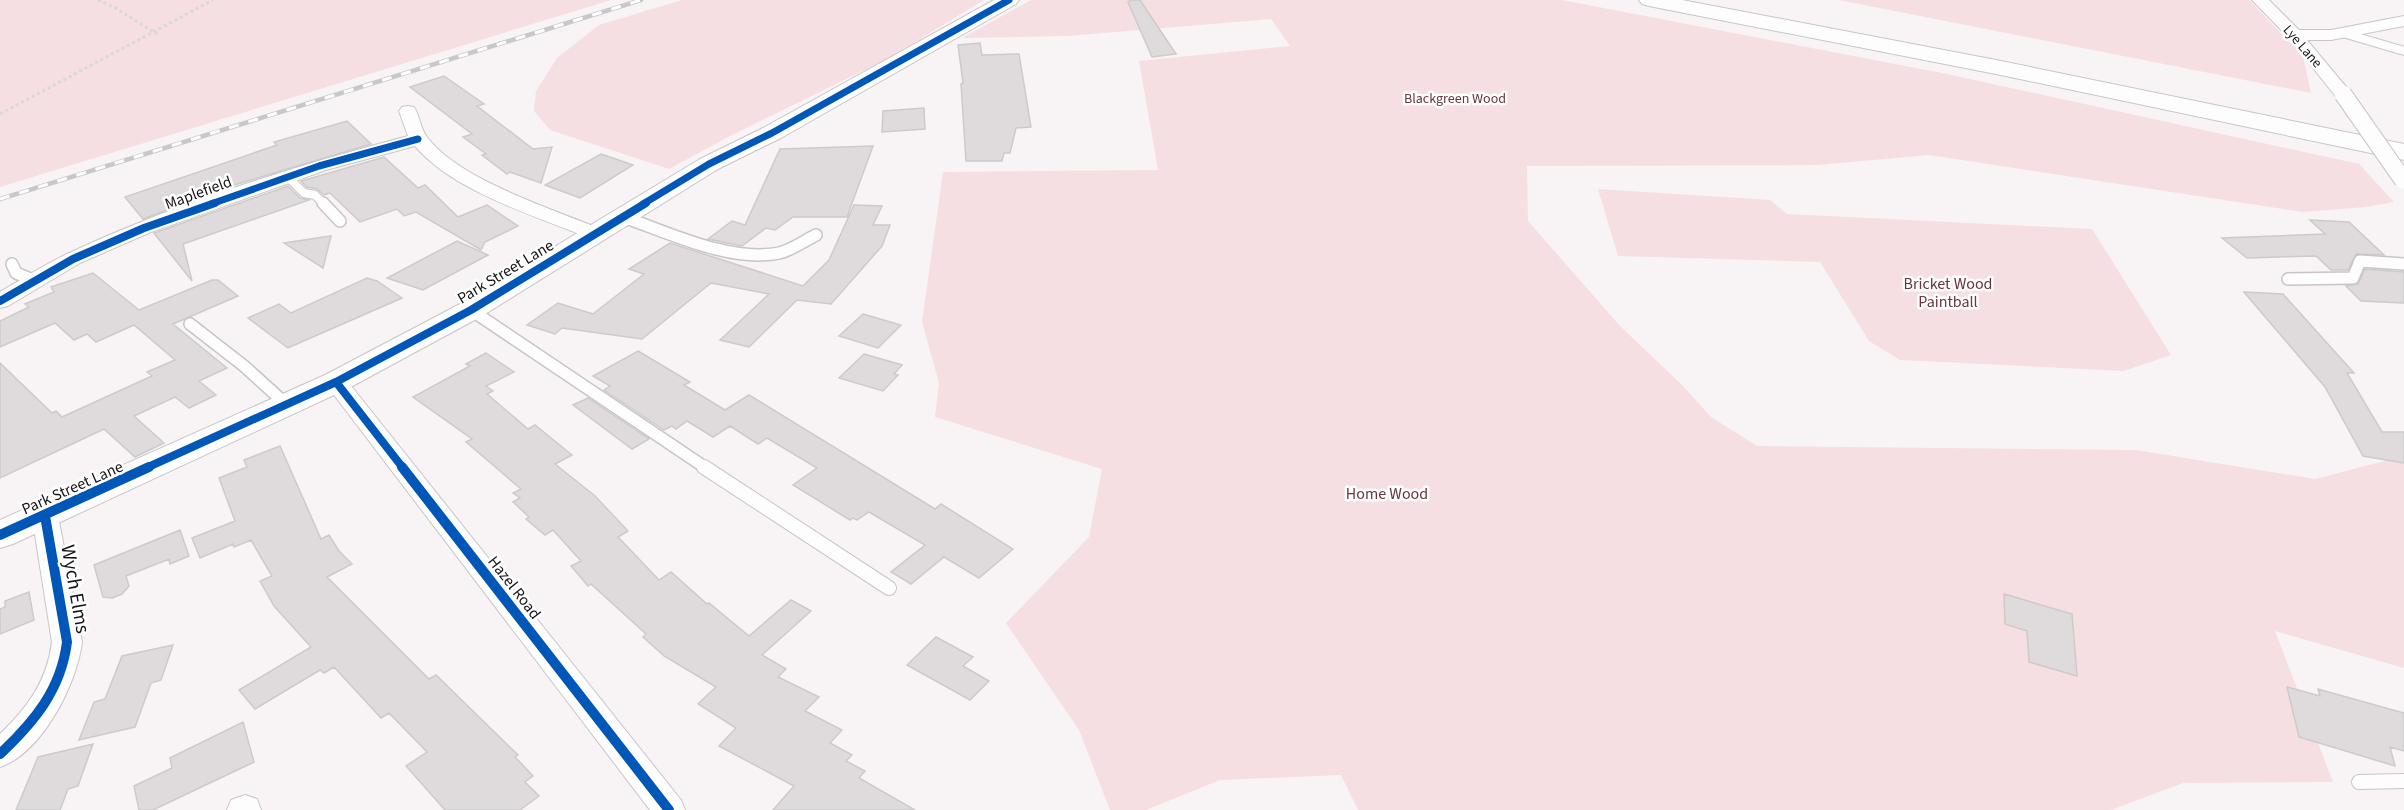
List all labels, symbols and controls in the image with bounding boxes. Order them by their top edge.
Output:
street label: Lye Lane [2278,21,2327,72]
park label: Blackgreen Wood [1404,89,1506,109]
street label: Maplefield [162,171,235,215]
street label: Park Street Lane [453,234,558,309]
park label: Bricket Wood Paintball [1903,273,1993,313]
street label: Park Street Lane [18,456,127,520]
park label: Home Wood [1346,483,1428,505]
street label: Wych Elms [53,543,97,636]
street label: Hazel Road [483,551,546,624]

